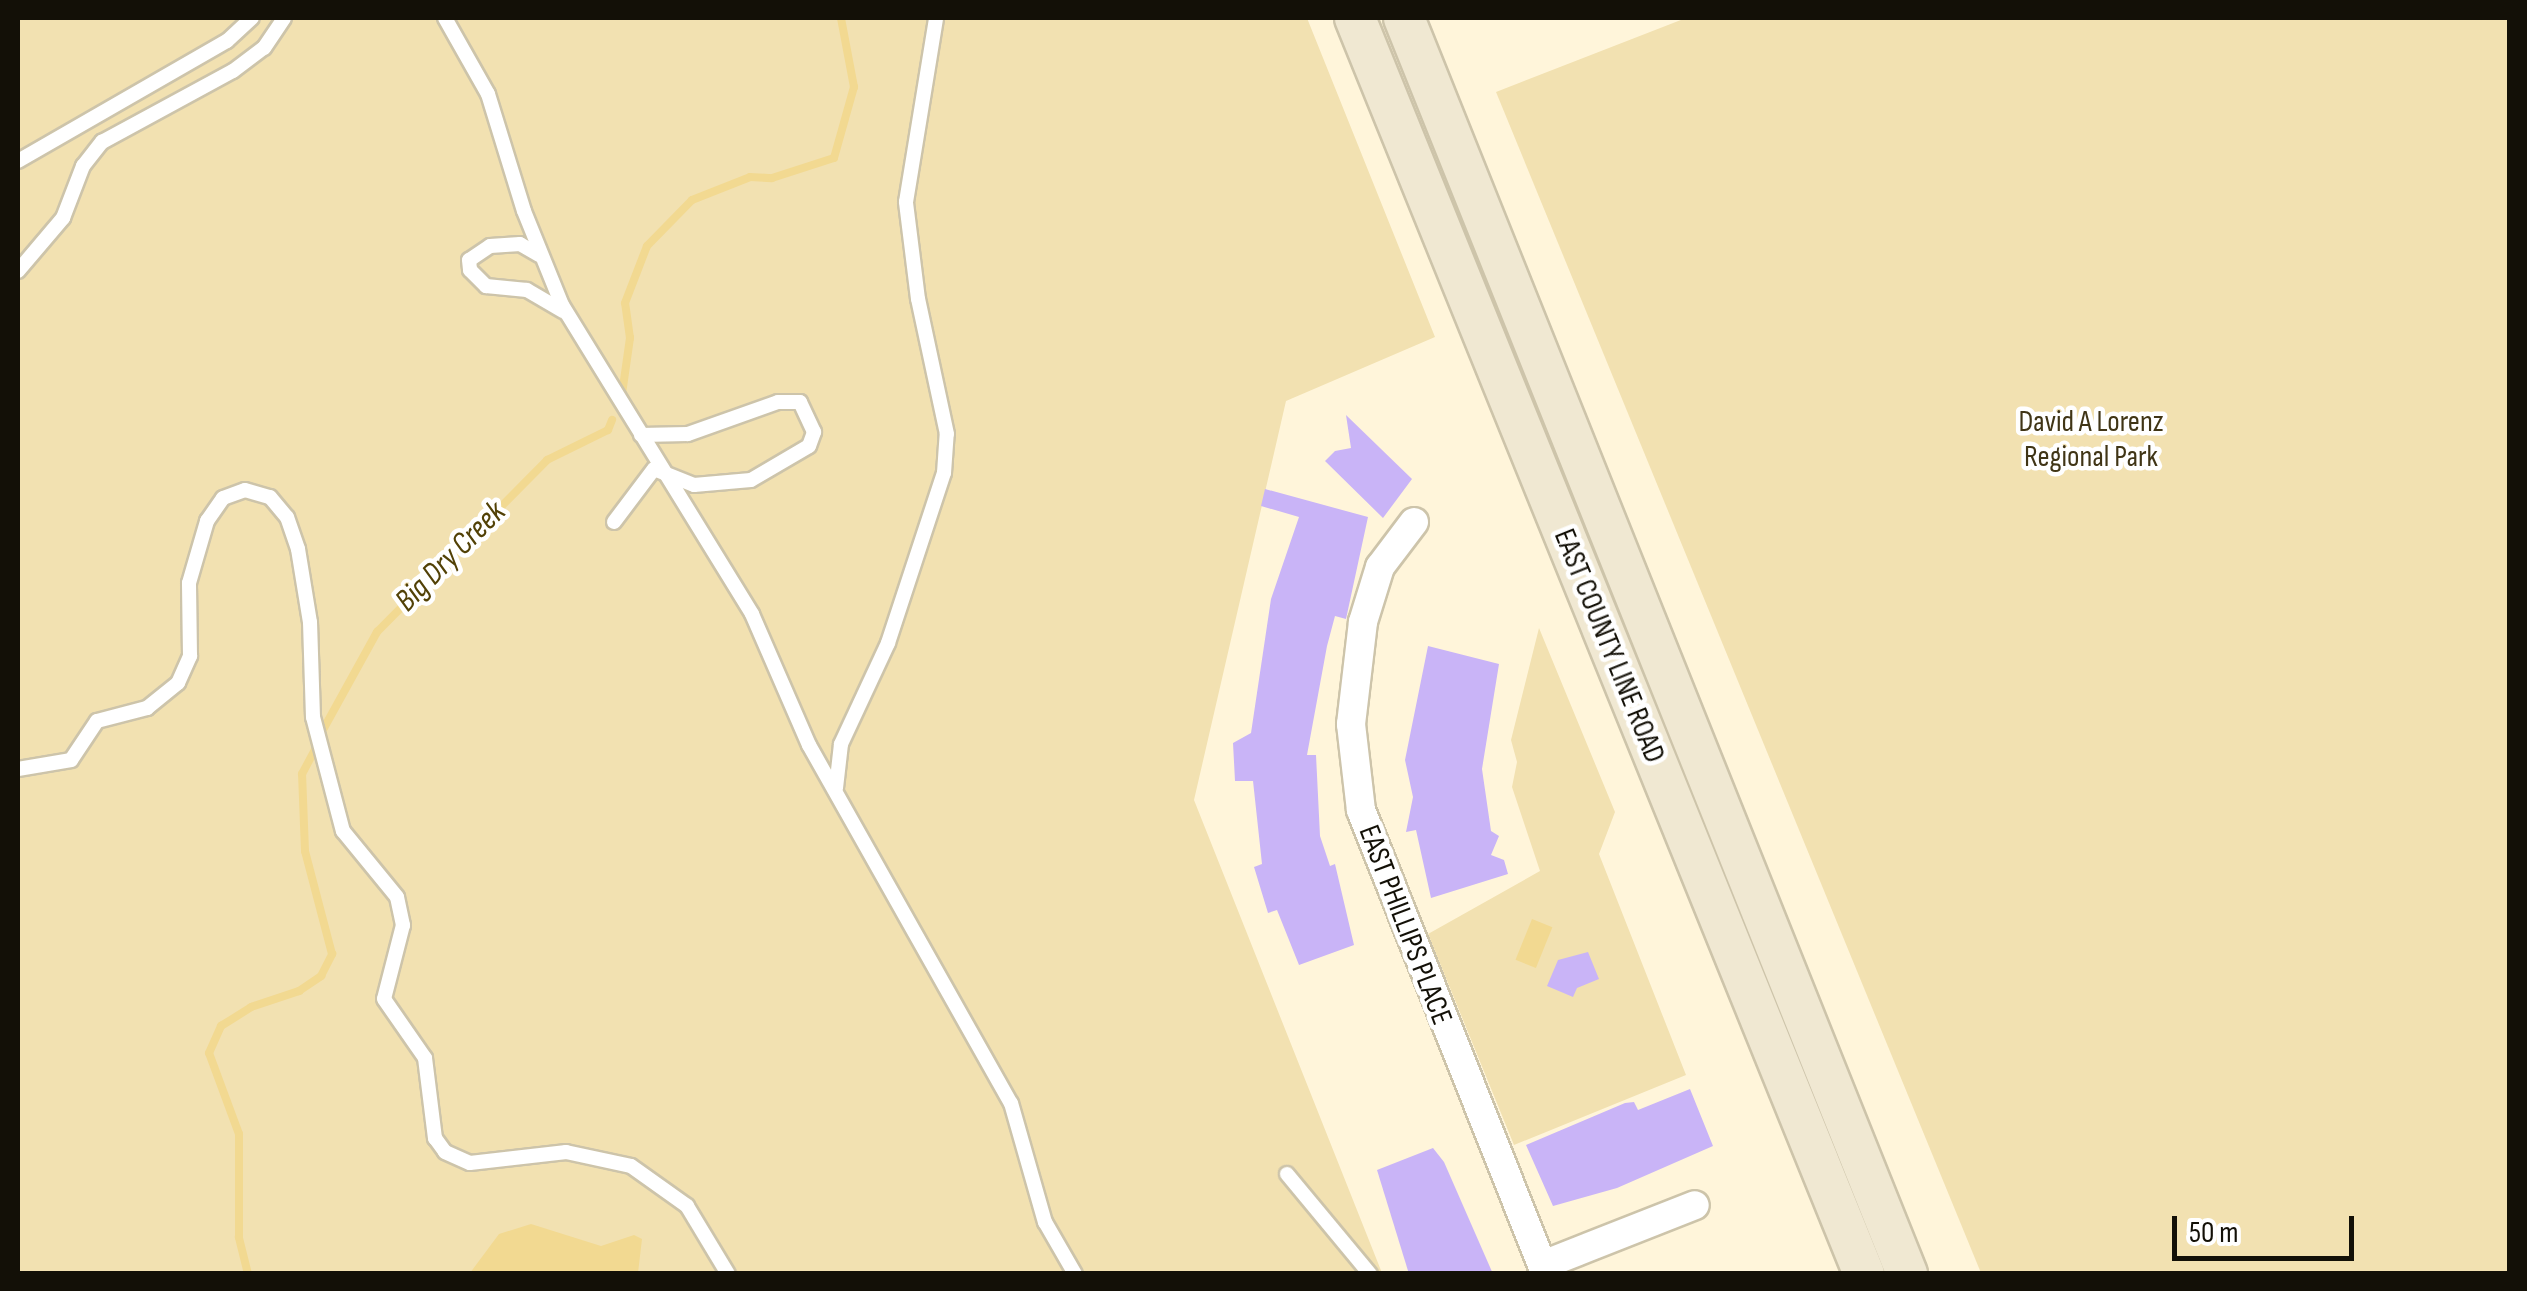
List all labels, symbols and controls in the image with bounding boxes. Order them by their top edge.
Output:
park label: David A Lorenz Regional Park [2019,404,2163,474]
water label: Big Dry Creek [388,494,514,620]
street label: EAST COUNTY LINE ROAD [1546,524,1672,768]
street label: EAST PHILLIPS PLACE [1350,820,1460,1030]
scale bar [2177,1196,2360,1258]
text: 50 m [2189,1215,2238,1251]

